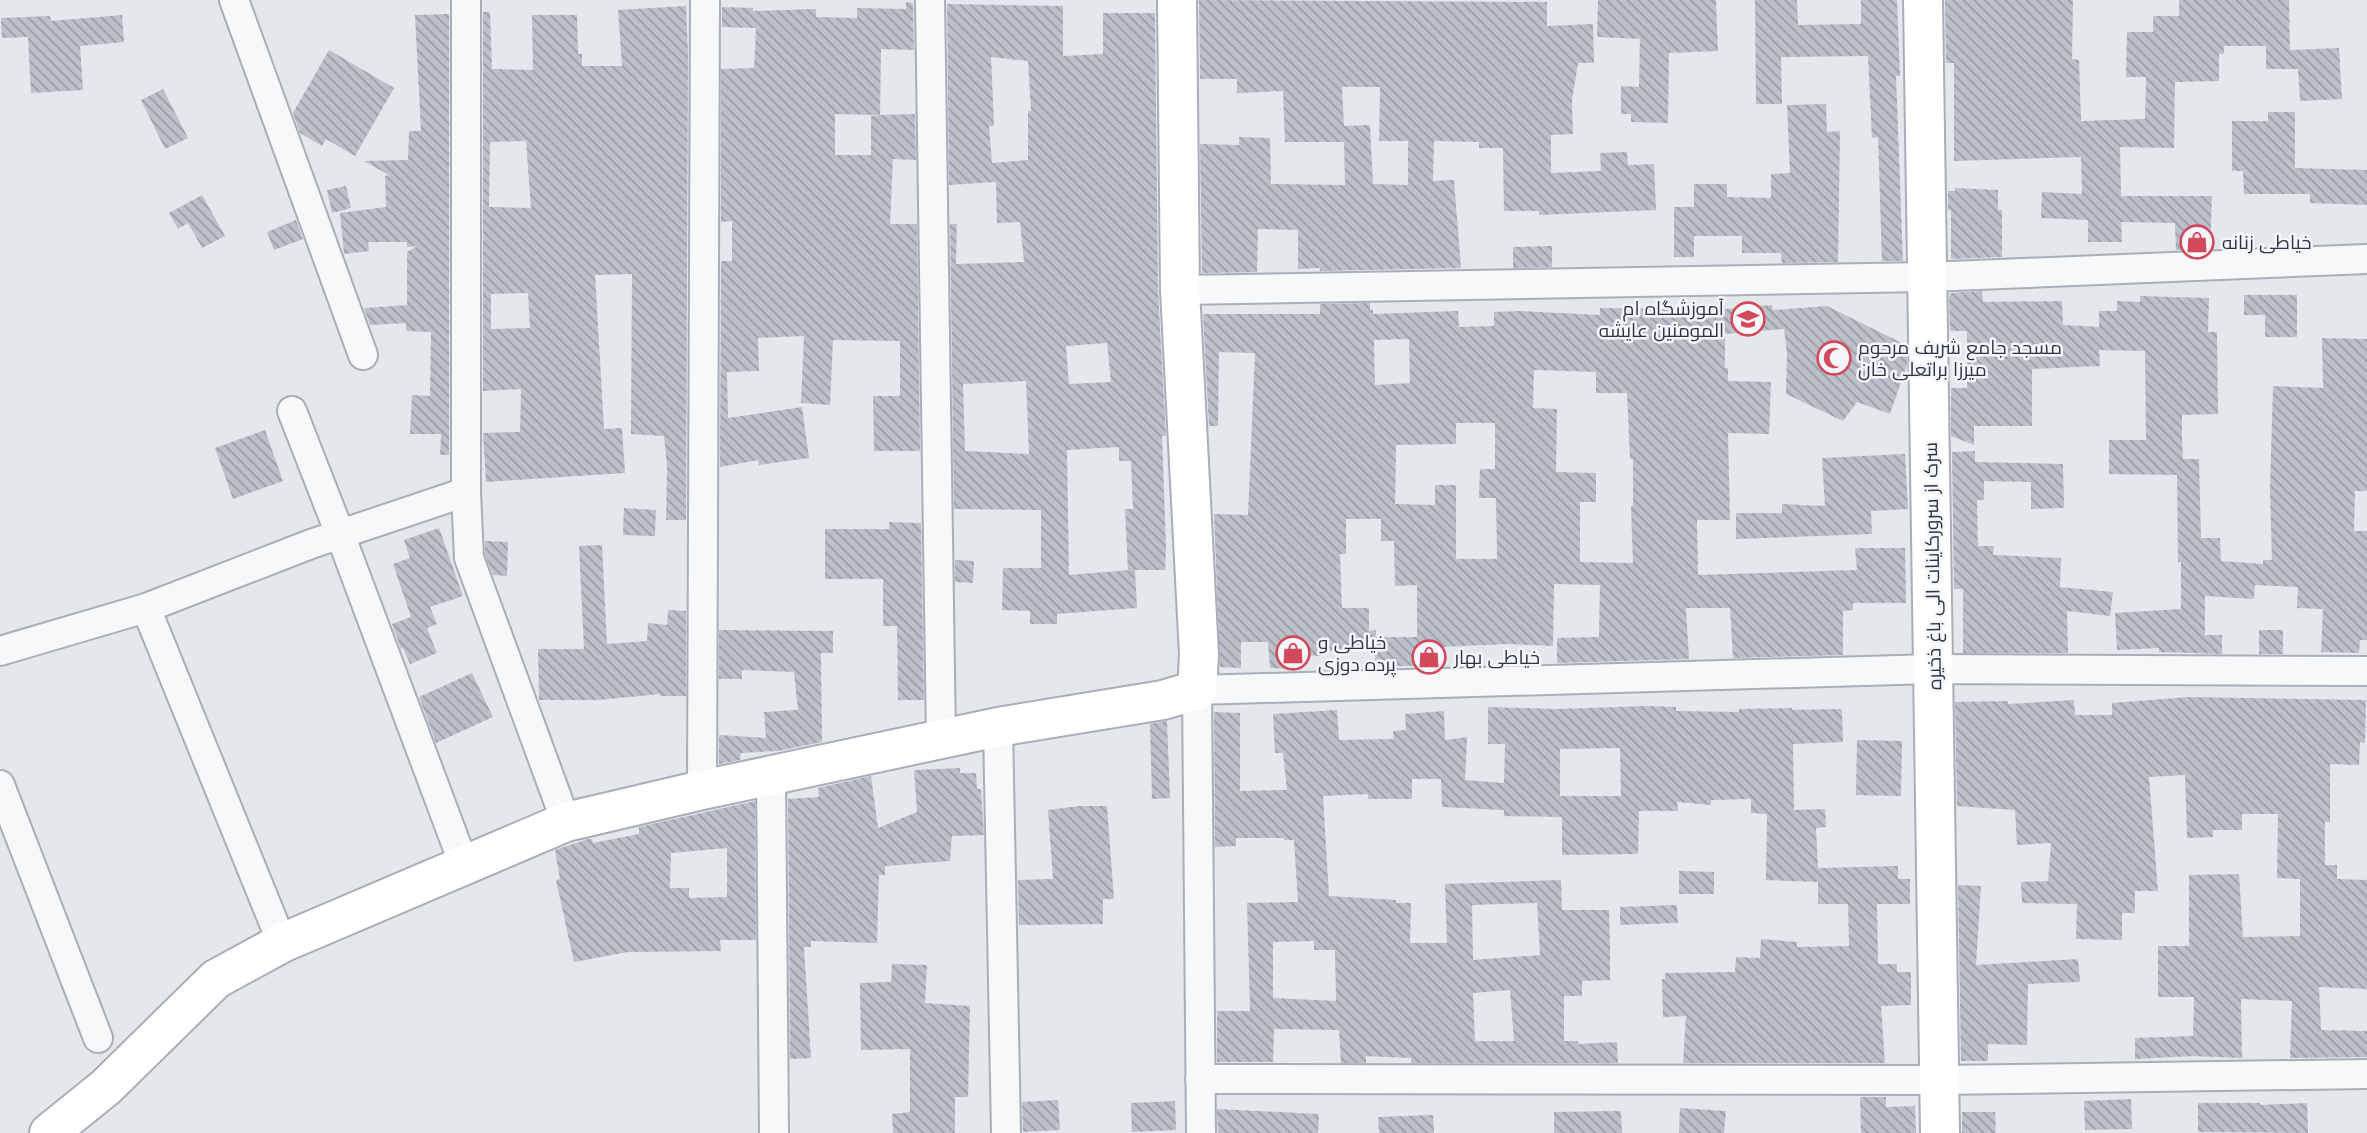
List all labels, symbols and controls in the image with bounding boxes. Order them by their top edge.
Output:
shop icon: خیاطی زنانه [2178,223,2216,261]
place label: خیاطی زنانه [2222,232,2312,254]
place label: آموزشگاه ام المومنین عایشه [1599,298,1724,342]
school or university icon: آموزشگاه ام المومنین عایشه [1729,300,1767,338]
place label: مسجد جامع شریف مرحوم میرزا براتعلی خان [1858,337,2062,381]
mosque icon: مسجد جامع شریف مرحوم میرزا براتعلی خان [1815,339,1853,377]
street label: سرک از سرورکاینات الی باغ ذخیره [1920,442,1948,690]
place label: خیاطی و پرده دوزی [1318,632,1396,677]
shop icon: خیاطی و پرده دوزی [1274,634,1312,672]
shop icon: خیاطی بهار [1410,638,1448,676]
place label: خیاطی بهار [1453,647,1540,669]

